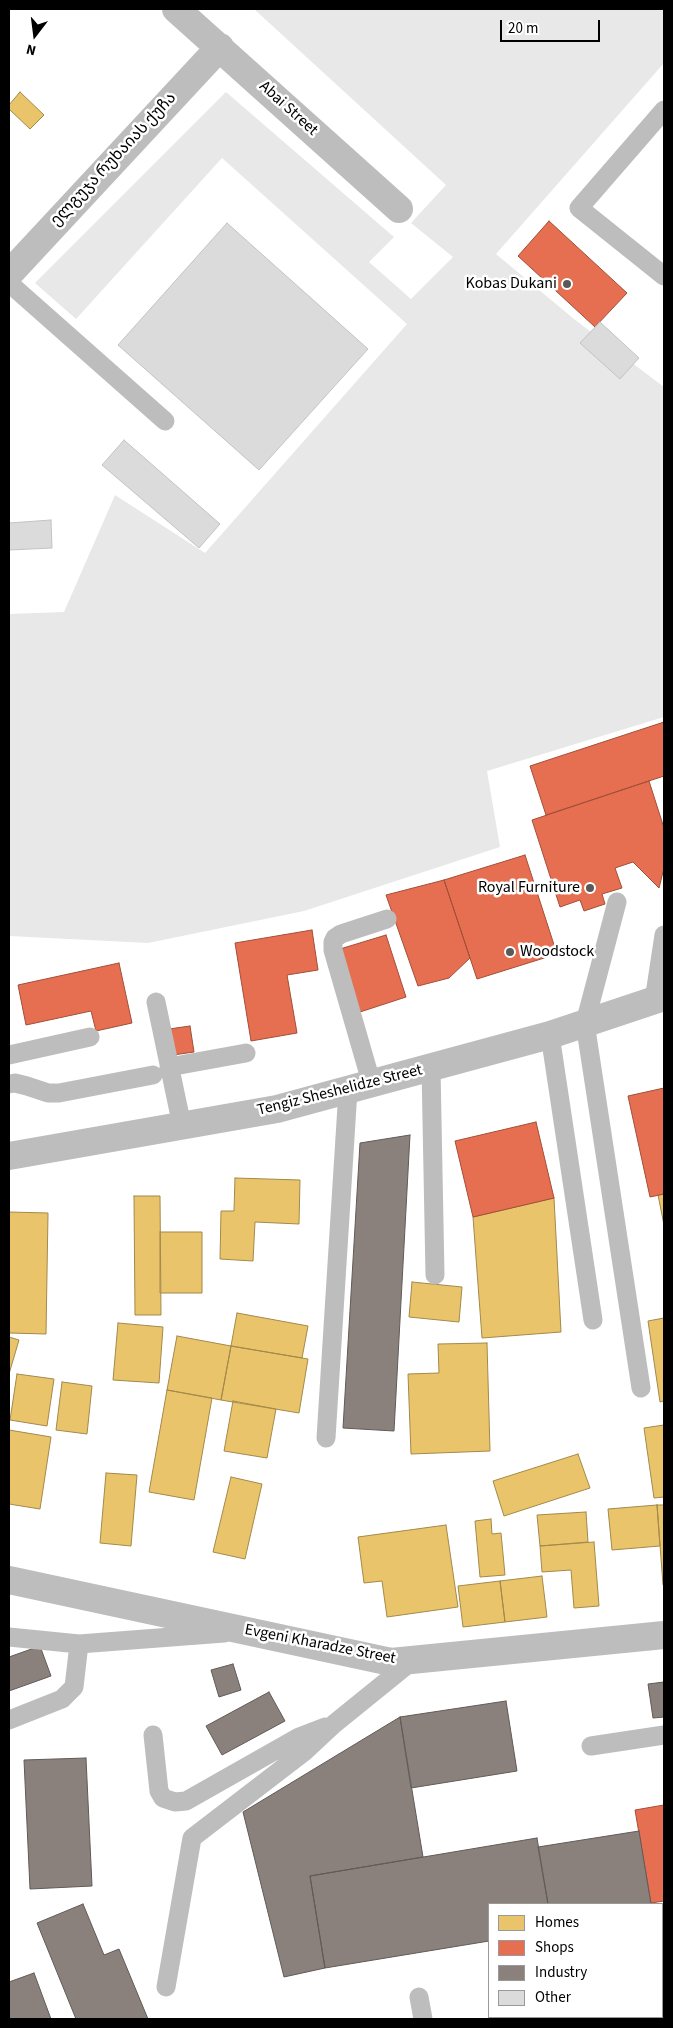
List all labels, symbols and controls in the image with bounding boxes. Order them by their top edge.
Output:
north arrow [10,10,60,60]
scale bar [503,10,603,42]
text: 20 m [508,18,538,39]
text: N [24,39,38,60]
street label: Abai Street [255,78,321,140]
street label: ელგუჯა რუხაიას ქუჩა [47,89,181,231]
place label: Kobas Dukani [466,274,557,294]
marker: Kobas Dukani [561,278,573,290]
place label: Royal Furniture [478,878,580,898]
marker: Royal Furniture [584,882,596,894]
place label: Woodstock [520,942,594,962]
marker: Woodstock [504,946,516,958]
street label: Tengiz Sheshelidze Street [255,1061,425,1121]
street label: Evgeni Kharadze Street [243,1621,397,1669]
legend [488,1903,663,2018]
text: Homes [535,1912,579,1933]
text: Shops [535,1937,574,1958]
text: Industry [535,1962,587,1983]
text: Other [535,1987,571,2008]

